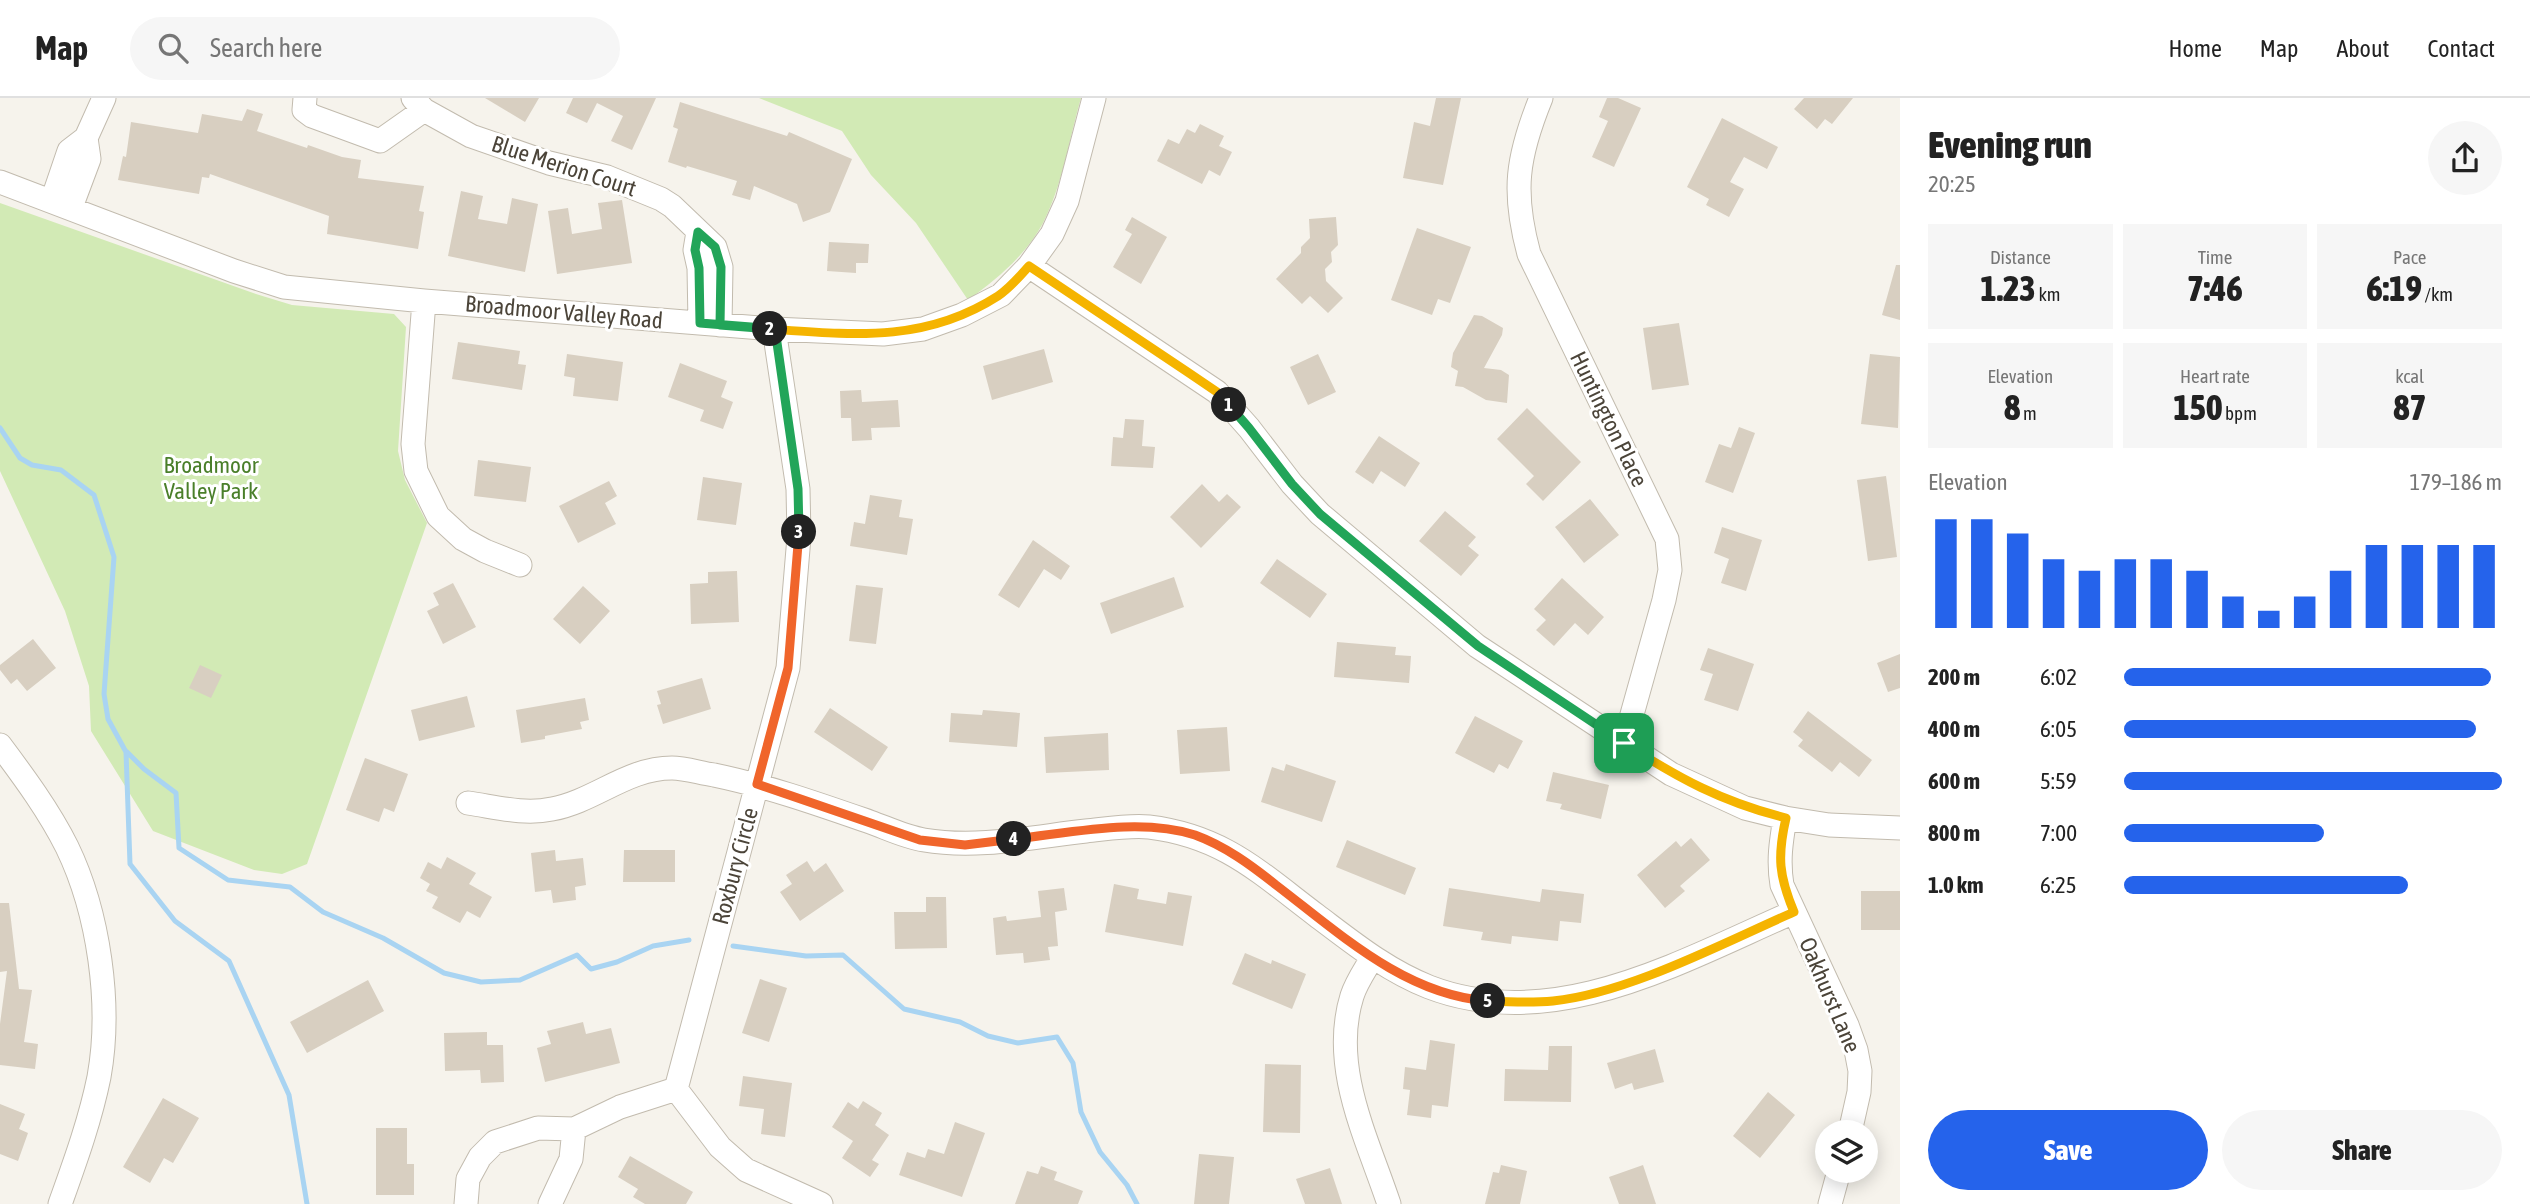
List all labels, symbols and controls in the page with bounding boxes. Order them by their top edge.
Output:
search box [130,17,620,80]
text: Map [35,29,88,67]
icon: search [154,29,192,67]
text: Search here [210,33,322,63]
text: Home [2168,35,2222,62]
text: Map [2260,35,2298,62]
text: About [2336,35,2389,62]
text: Contact [2427,35,2495,62]
button: share [2428,121,2502,195]
text: Evening run [1928,123,2092,166]
street label: Blue Merion Court [489,130,639,202]
text: 20:25 [1928,171,1976,197]
text: Distance [1990,246,2051,268]
text: Time [2198,246,2232,268]
text: Pace [2393,246,2426,268]
text: 1.23 [1980,268,2036,308]
text: 7:46 [2187,268,2243,308]
text: 6:19 [2366,268,2422,308]
text: km [2036,283,2060,305]
text: /km [2422,283,2453,305]
street label: Broadmoor Valley Road [464,290,664,334]
pin: 2 [752,312,788,346]
text: 2 [765,317,774,339]
street label: Huntington Place [1565,347,1653,491]
text: Elevation [1987,365,2053,387]
text: Heart rate [2180,365,2250,387]
text: kcal [2395,365,2424,387]
text: 8 [2004,387,2020,427]
text: 150 [2173,387,2223,427]
text: 87 [2393,387,2426,427]
pin: 1 [1212,388,1246,422]
text: 1 [1224,393,1233,415]
text: m [2020,402,2037,424]
text: bpm [2223,402,2257,424]
park label: Broadmoor Valley Park [163,452,260,504]
text: Elevation [1928,469,2008,495]
text: 179–186 m [2409,469,2502,495]
pin: 3 [782,514,816,550]
text: 3 [794,520,803,542]
text: 200 m [1928,664,1980,690]
text: 6:02 [2040,664,2077,690]
pin [1594,713,1654,773]
text: 400 m [1928,716,1980,742]
text: 6:05 [2040,716,2077,742]
icon: arrive [1605,724,1643,762]
text: 600 m [1928,768,1980,794]
text: 5:59 [2040,768,2077,794]
street label: Roxbury Circle [707,805,763,927]
text: 800 m [1928,820,1980,846]
text: 7:00 [2040,820,2077,846]
pin: 4 [996,822,1032,856]
text: 4 [1009,827,1018,849]
text: 1.0 km [1928,872,1984,898]
text: 6:25 [2040,872,2077,898]
street label: Oakhurst Lane [1794,934,1866,1056]
pin: 5 [1470,984,1506,1018]
text: 5 [1483,989,1492,1011]
button: Save [1928,1110,2208,1190]
button: Share [2222,1110,2502,1190]
map controls [1815,1120,1878,1183]
button: layers [1815,1120,1878,1183]

